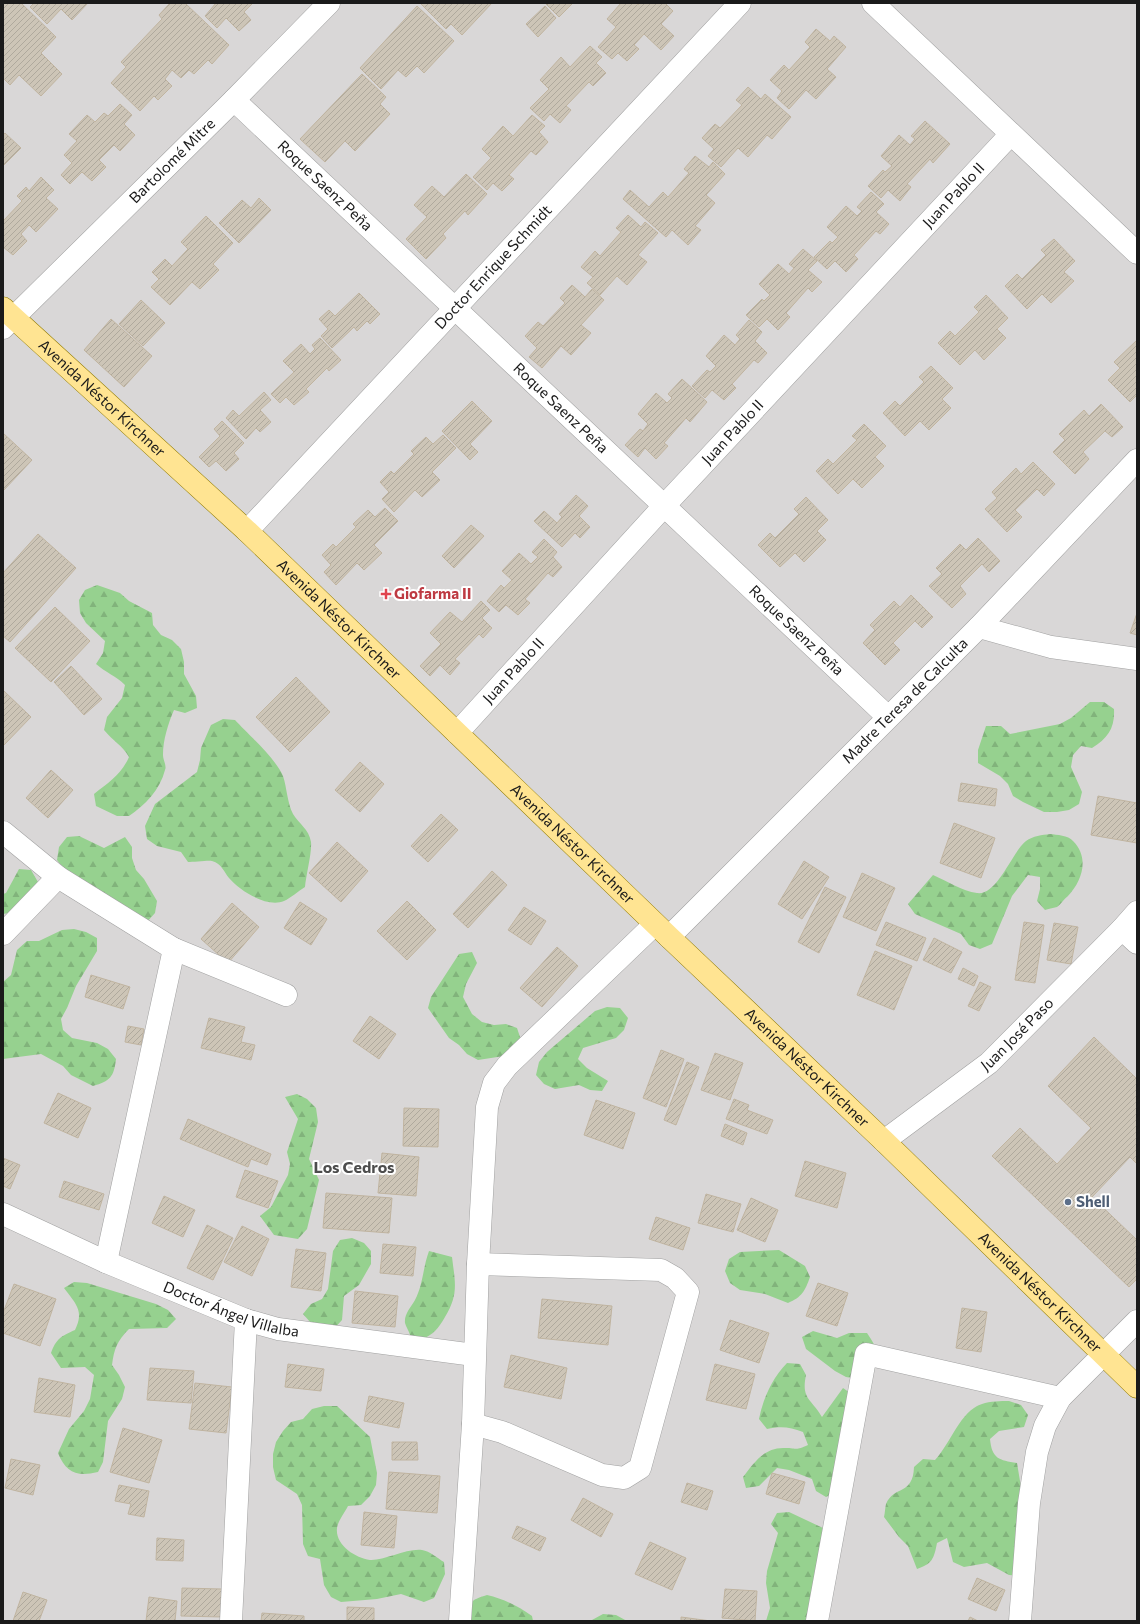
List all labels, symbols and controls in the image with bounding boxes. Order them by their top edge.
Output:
street label: Bartolomé Mitre [125,114,218,206]
street label: Roque Saenz Peña [274,136,377,234]
street label: Juan Pablo II [918,158,988,231]
street label: Doctor Enrique Schmidt [430,201,555,332]
street label: Avenida Néstor Kirchner [36,335,170,460]
street label: Roque Saenz Peña [510,358,612,456]
street label: Juan Pablo II [697,395,767,468]
street label: Avenida Néstor Kirchner [274,555,405,682]
street label: Roque Saenz Peña [746,581,848,679]
place label: Giofarma II [394,584,471,602]
marker: Giofarma II [381,589,391,599]
street label: Juan Pablo II [478,634,547,707]
street label: Madre Teresa de Calculta [838,634,971,767]
street label: Avenida Néstor Kirchner [507,780,639,907]
street label: Juan José Paso [977,993,1057,1074]
street label: Avenida Néstor Kirchner [741,1004,874,1130]
district label: Los Cedros [313,1157,395,1176]
place label: Shell [1076,1192,1110,1210]
marker: Shell [1063,1197,1073,1207]
street label: Avenida Néstor Kirchner [975,1228,1106,1356]
street label: Doctor Ángel Villalba [161,1277,300,1340]

